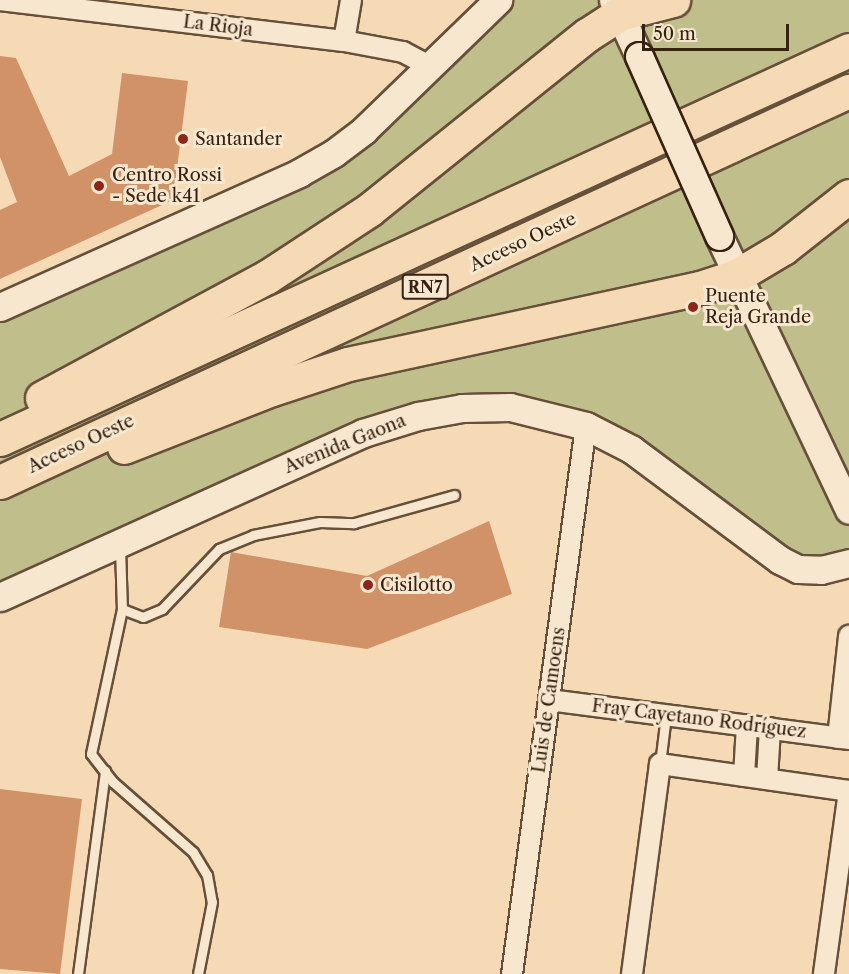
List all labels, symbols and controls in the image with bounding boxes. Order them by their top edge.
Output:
street label: La Rioja [182,11,254,41]
scale bar [645,12,792,50]
text: 50 m [653,23,696,45]
place label: Santander [195,128,282,150]
marker: Santander [176,132,190,146]
place label: Centro Rossi - Sede k41 [112,165,222,207]
marker: Centro Rossi - Sede k41 [90,177,108,195]
street label: Acceso Oeste [466,208,580,276]
road number: RN7 [401,274,449,300]
place label: Puente Reja Grande [705,286,811,328]
marker: Puente Reja Grande [686,300,700,314]
street label: Acceso Oeste [24,410,138,478]
street label: Avenida Gaona [281,410,409,478]
place label: Cisilotto [380,574,453,596]
marker: Cisilotto [361,578,375,592]
street label: Luis de Camoens [528,626,570,774]
street label: Fray Cayetano Rodríguez [590,695,808,743]

